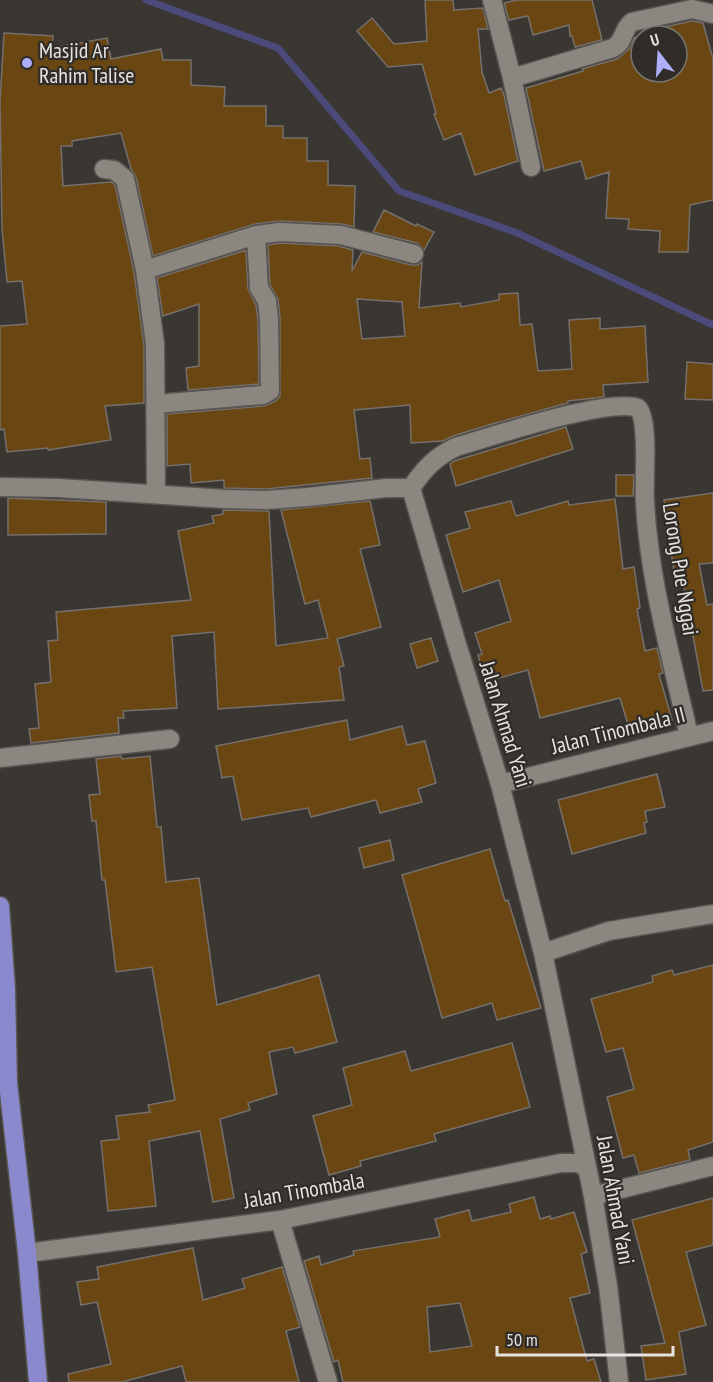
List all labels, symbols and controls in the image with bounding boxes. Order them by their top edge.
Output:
north arrow [629,24,689,84]
text: U [648,29,661,50]
place label: Masjid Ar Rahim Talise [39,36,134,89]
marker: Masjid Ar Rahim Talise [20,56,34,70]
street label: Lorong Pue Nggai [657,501,705,637]
street label: Jalan Ahmad Yani [473,657,538,791]
street label: Jalan Tinombala II [547,700,688,760]
street label: Jalan Ahmad Yani [591,1132,641,1267]
street label: Jalan Tinombala [240,1166,367,1215]
scale bar [497,1319,672,1357]
text: 50 m [506,1328,538,1351]

